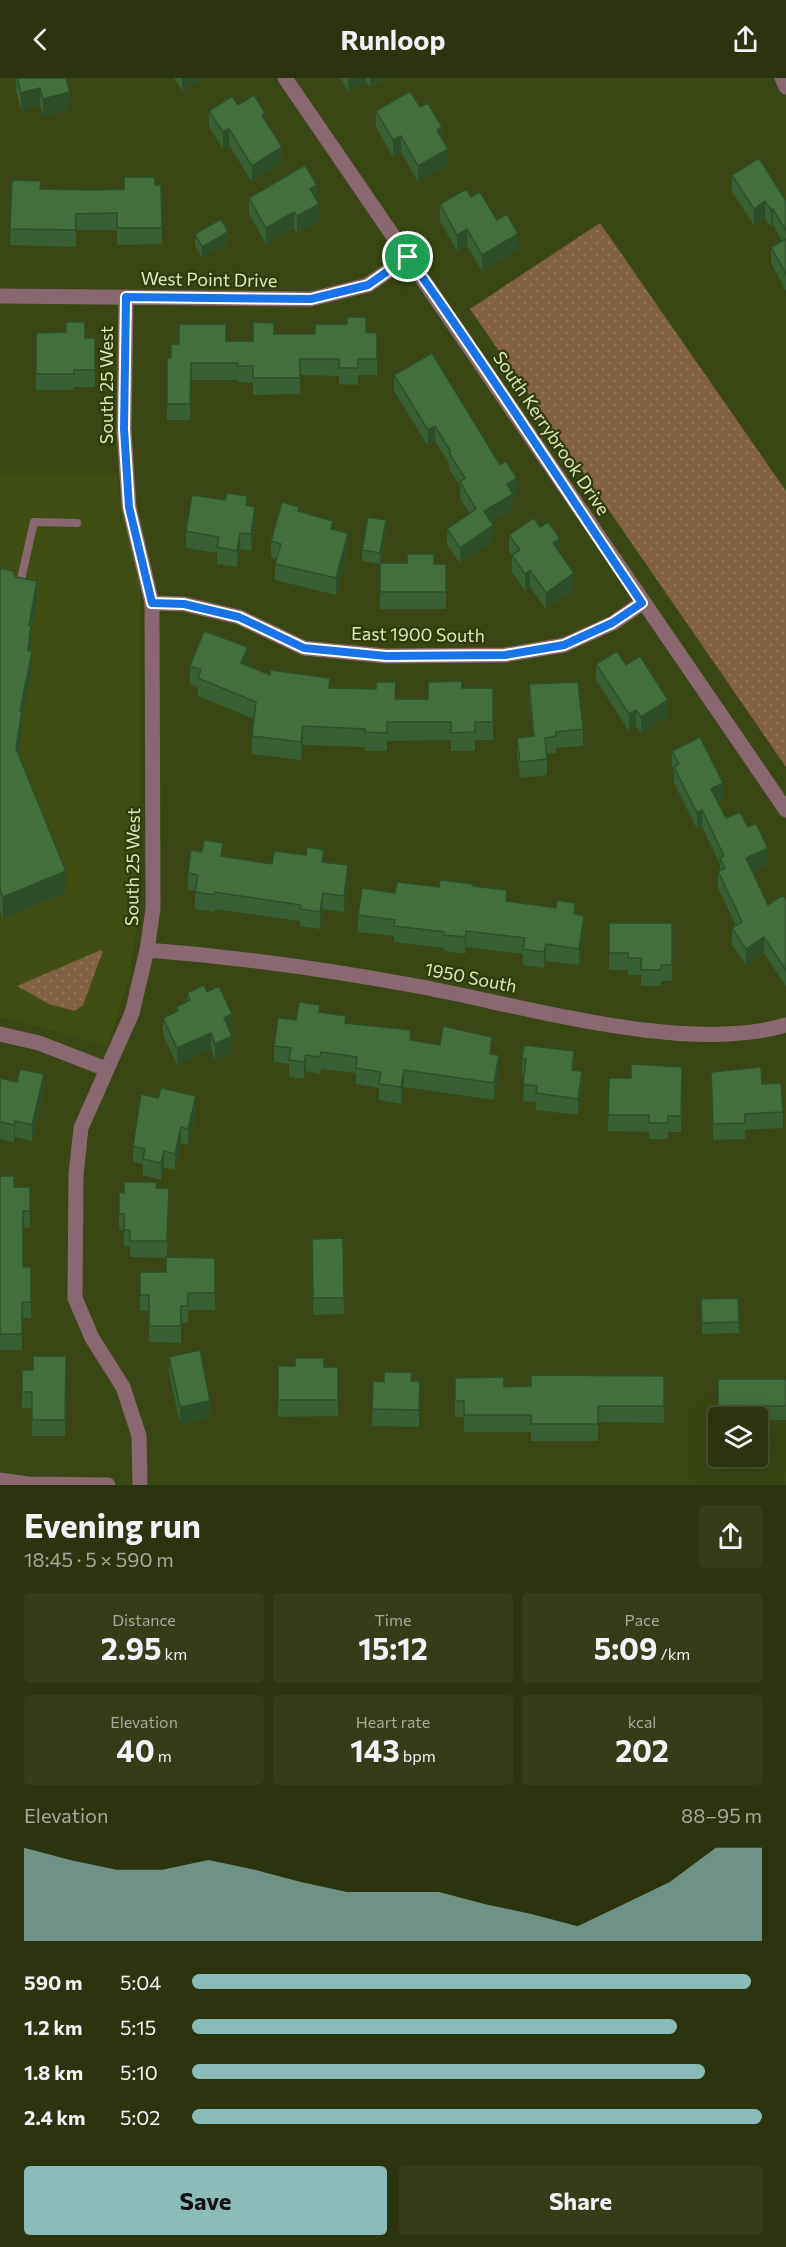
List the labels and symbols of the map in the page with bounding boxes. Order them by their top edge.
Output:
pin [382,231,433,282]
street label: West Point Drive [141,267,277,291]
street label: South 25 West [95,326,117,444]
street label: South Kerrybrook Drive [489,347,615,519]
street label: East 1900 South [351,622,485,646]
street label: South 25 West [120,808,144,926]
street label: 1950 South [423,957,519,997]

